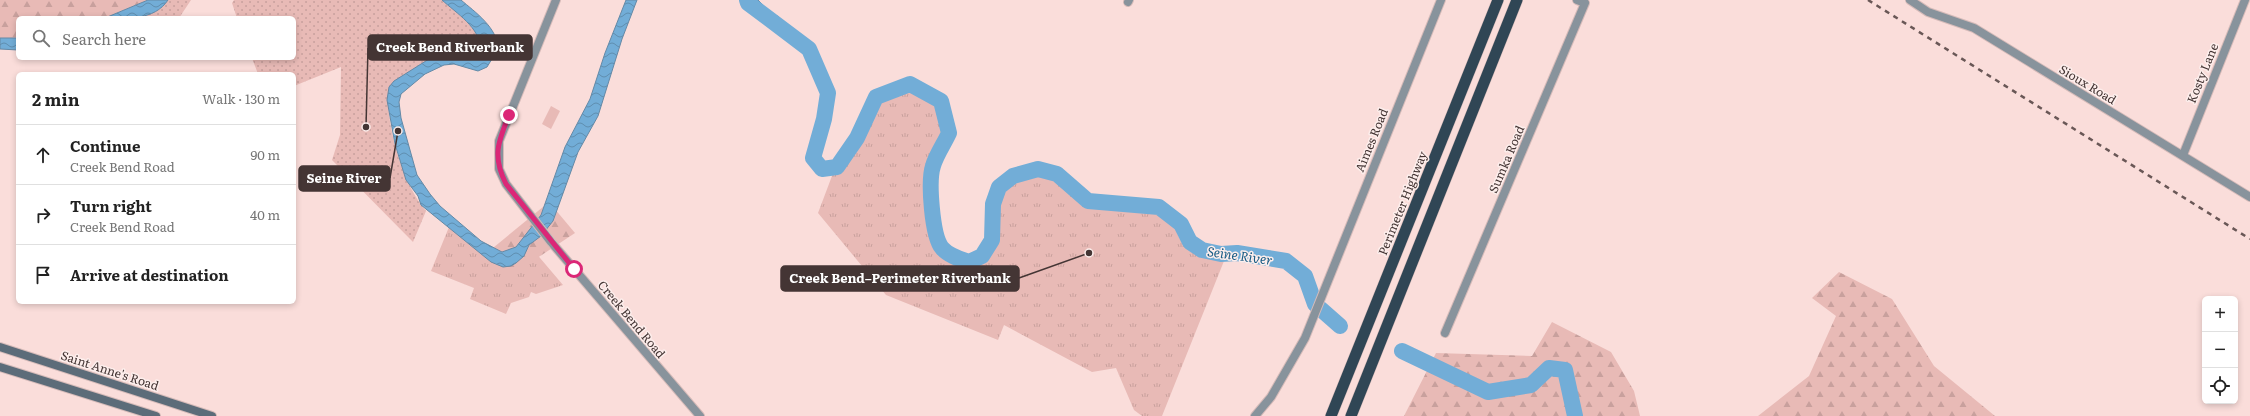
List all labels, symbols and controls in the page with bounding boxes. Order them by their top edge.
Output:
search box [16,16,296,60]
icon: search [30,27,52,49]
text: Search here [62,27,146,50]
callout: Creek Bend Riverbank [368,35,532,60]
text: Creek Bend Riverbank [376,37,524,56]
street label: Kosty Lane [2182,40,2222,106]
street label: Sioux Road [2056,60,2121,109]
text: 2 min [32,86,80,111]
text: Walk · 130 m [202,89,280,108]
street label: Aimes Road [1350,105,1392,175]
route end [500,106,518,124]
street label: Sumka Road [1484,122,1529,195]
text: Continue [70,134,140,157]
icon: ahead [32,144,54,166]
text: 90 m [250,145,280,164]
street label: Perimeter Highway [1373,148,1431,258]
text: Creek Bend Road [70,157,175,176]
callout: Seine River [299,166,390,191]
text: Seine River [306,168,382,187]
text: Turn right [70,194,152,217]
icon: right [32,204,54,226]
text: 40 m [250,205,280,224]
text: Creek Bend Road [70,217,175,236]
water label: Seine River [1206,241,1274,269]
route start [565,260,583,278]
text: Arrive at destination [70,263,229,286]
icon: arrive [32,264,54,286]
callout: Creek Bend–Perimeter Riverbank [781,266,1019,291]
text: Creek Bend–Perimeter Riverbank [789,268,1011,287]
street label: Creek Bend Road [594,276,670,362]
map controls [2202,296,2238,404]
button: + [2202,296,2238,332]
button: − [2202,332,2238,368]
street label: Saint Anne's Road [59,346,162,395]
button: locate [2202,368,2238,404]

